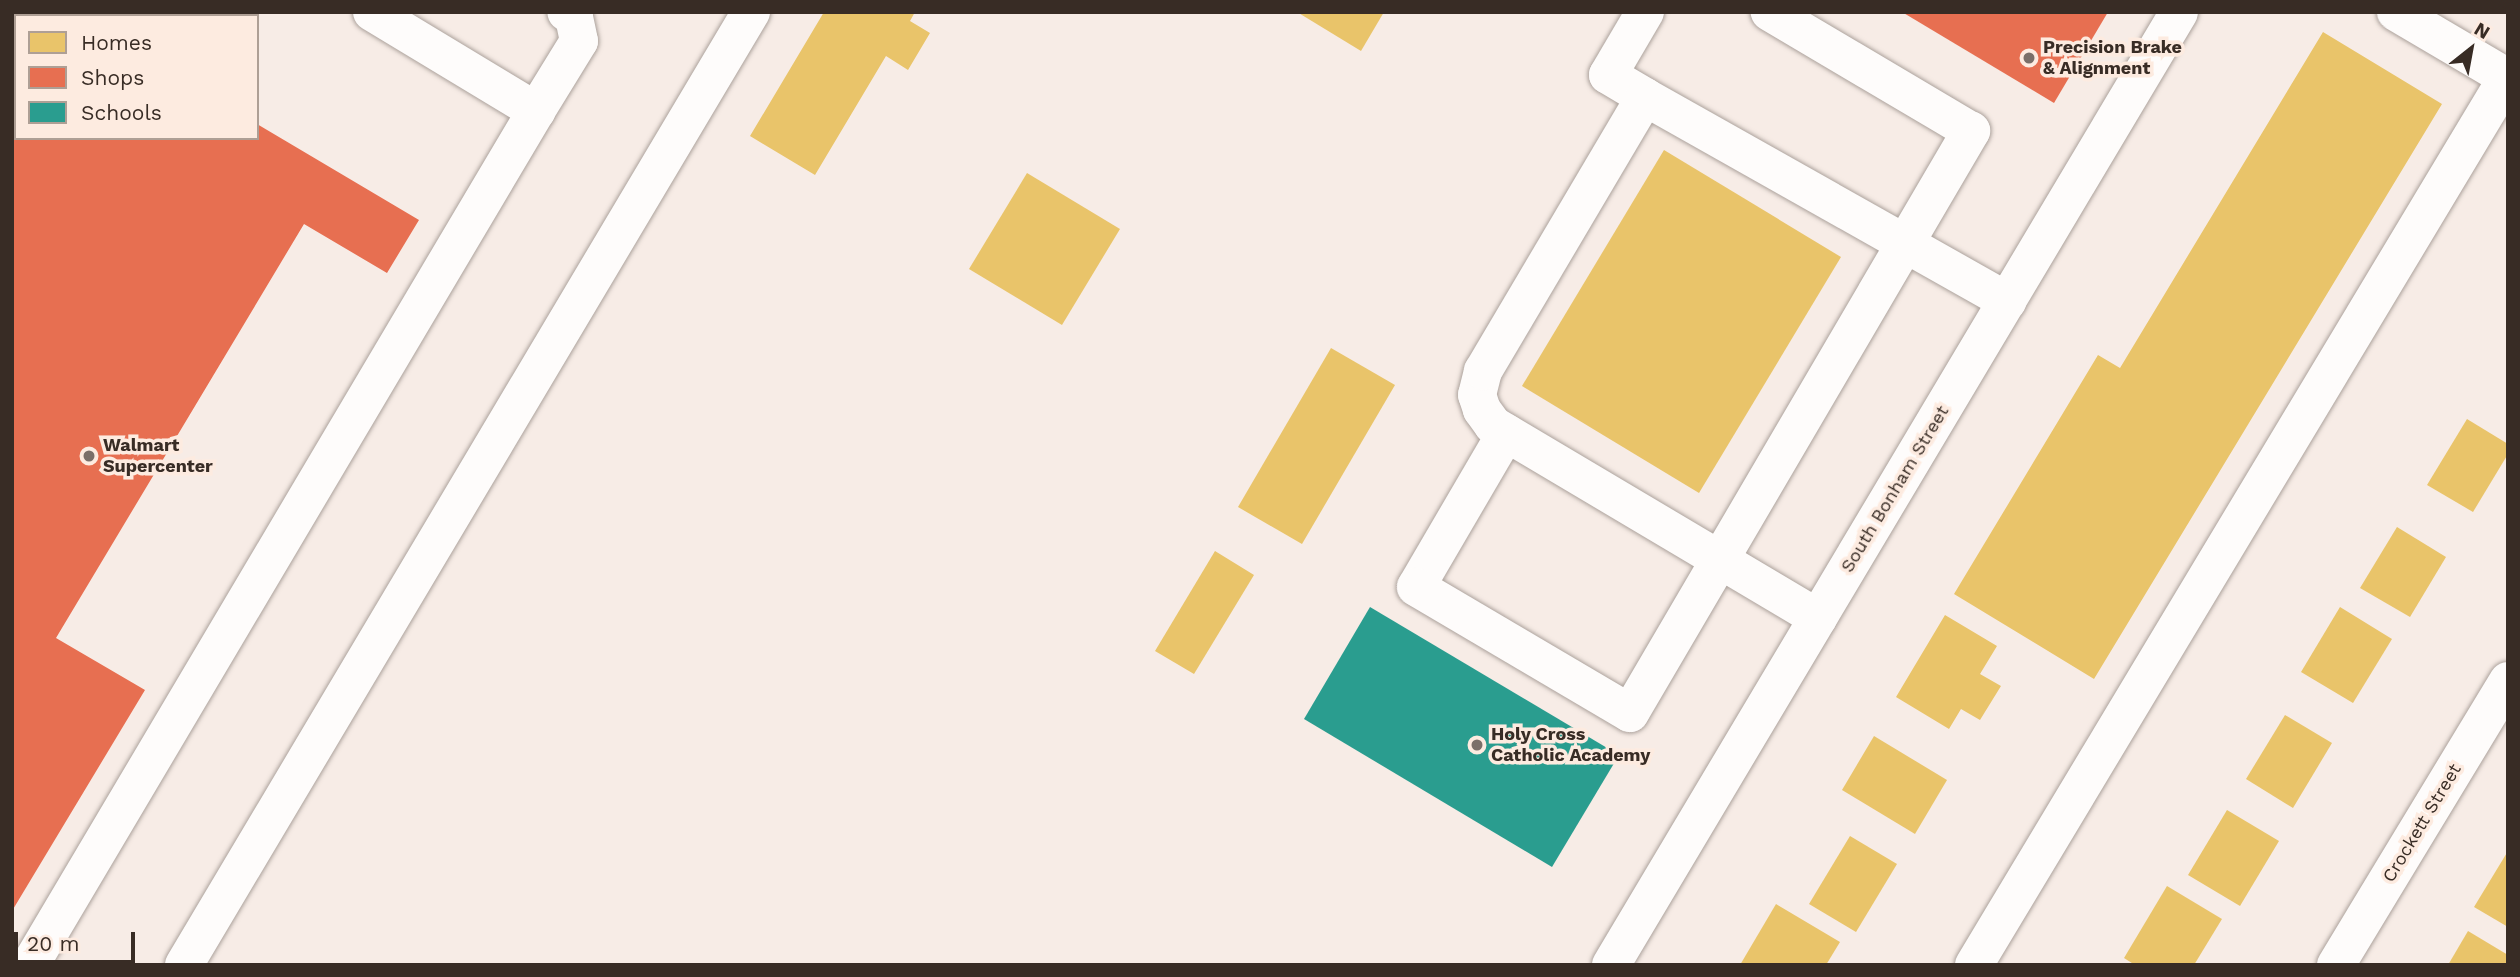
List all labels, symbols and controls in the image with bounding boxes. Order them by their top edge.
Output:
legend [14,14,259,140]
north arrow [2436,14,2506,84]
text: N [2470,17,2494,44]
text: Homes [81,30,152,55]
place label: Precision Brake & Alignment [2043,37,2182,80]
marker: Precision Brake & Alignment [2021,50,2037,66]
text: Shops [81,65,144,90]
text: Schools [81,100,162,125]
street label: South Bonham Street [1837,402,1953,576]
place label: Walmart Supercenter [103,435,213,478]
marker: Walmart Supercenter [81,448,97,464]
place label: Holy Cross Catholic Academy [1491,724,1651,766]
marker: Holy Cross Catholic Academy [1469,737,1485,753]
street label: Crockett Street [2378,760,2466,886]
scale bar [18,918,138,962]
text: 20 m [27,931,79,956]

